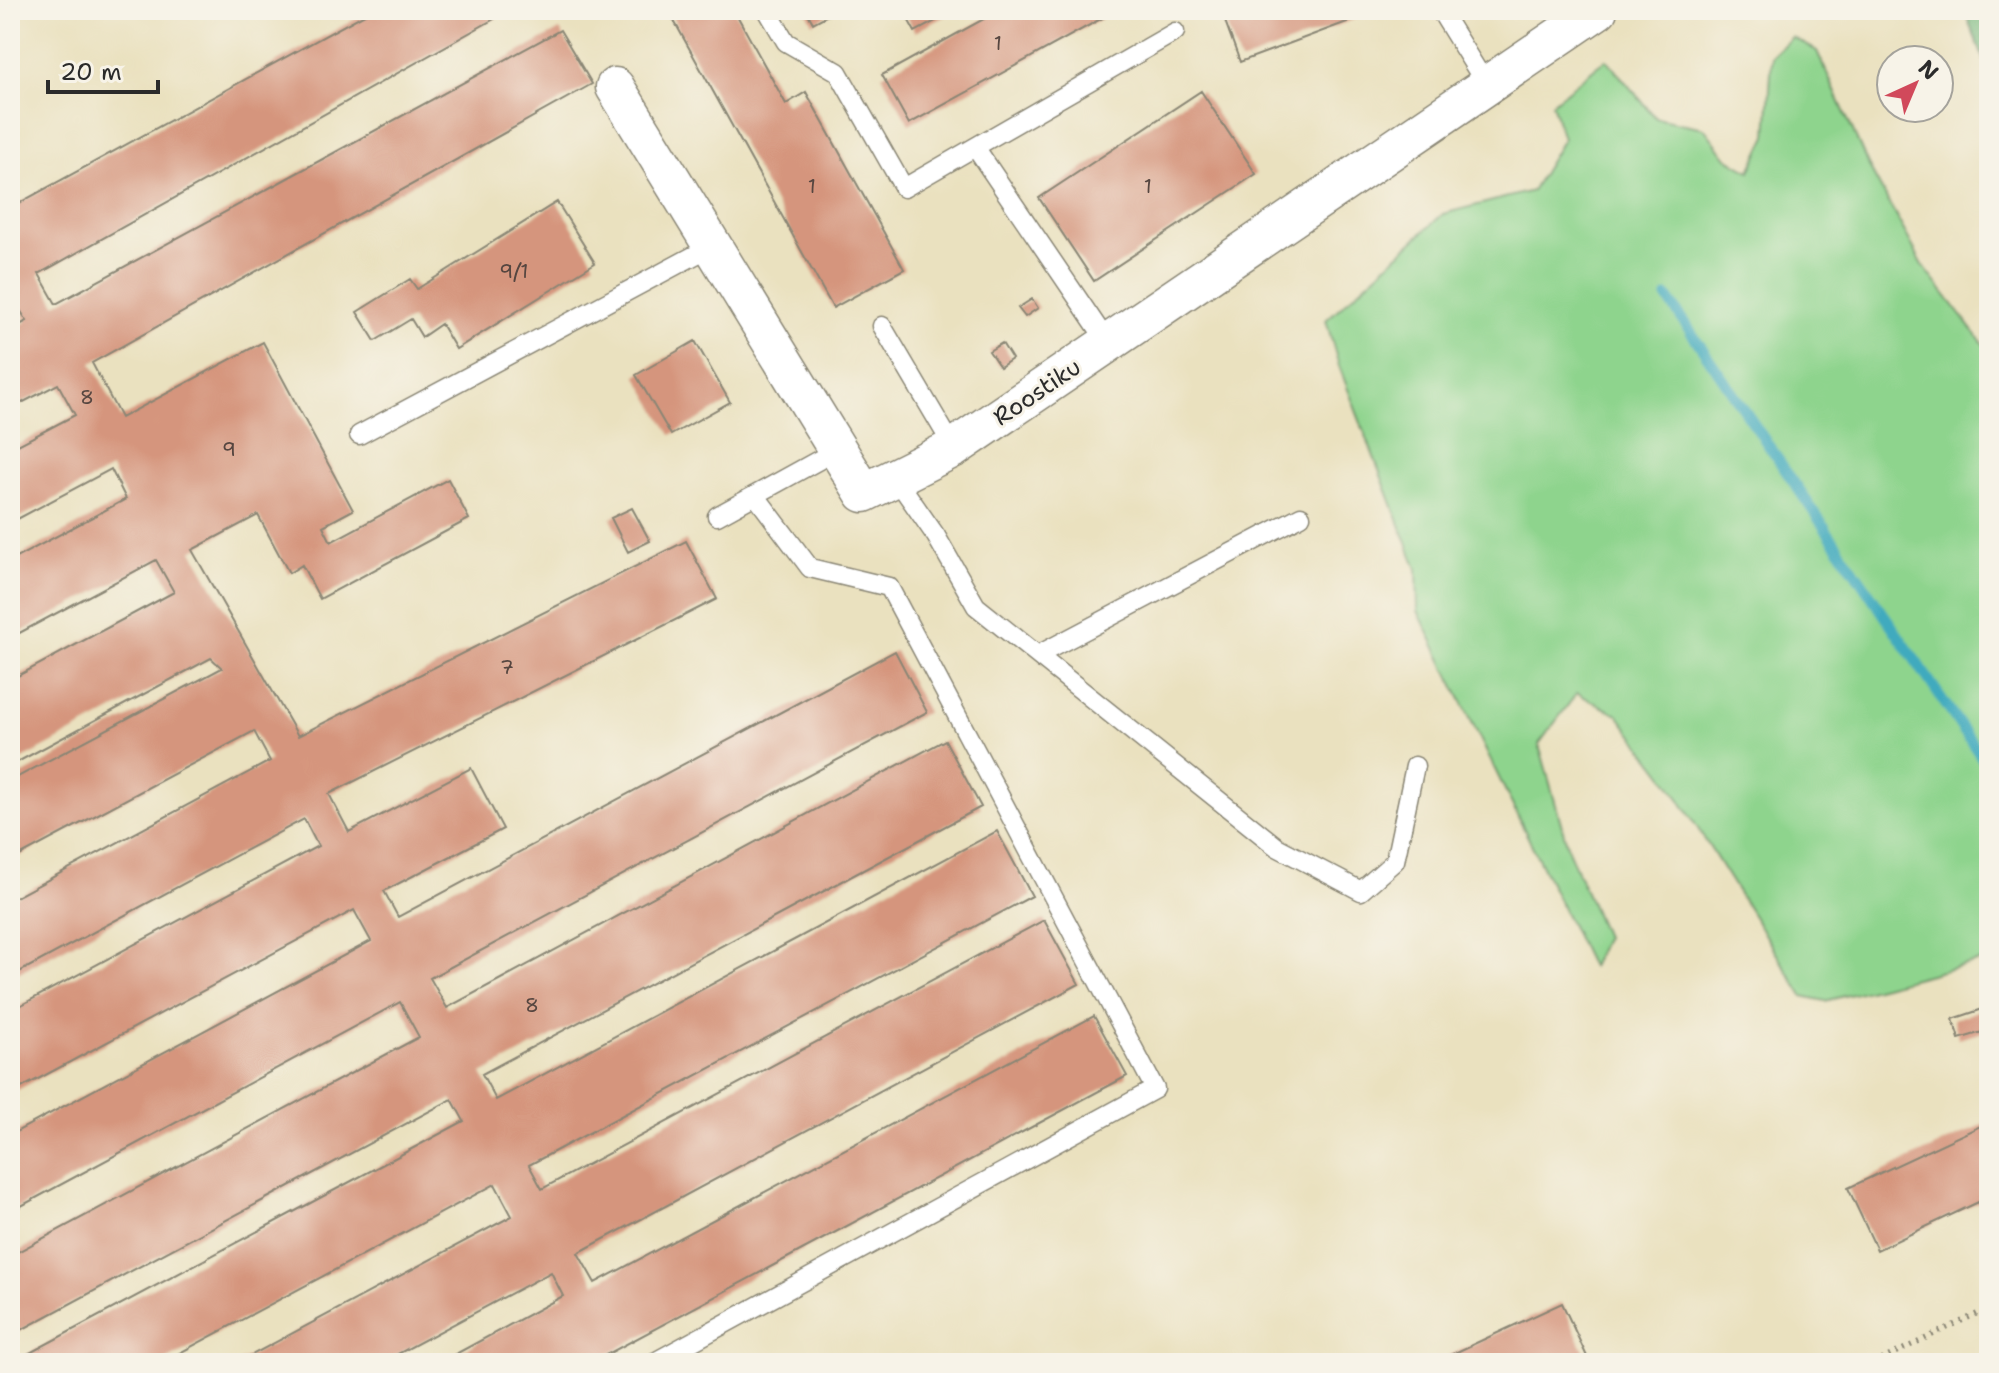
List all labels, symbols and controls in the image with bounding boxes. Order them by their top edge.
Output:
house number: 1 [994,30,1002,56]
scale bar [48,44,158,94]
north arrow [1875,44,1955,124]
text: N [1912,53,1945,86]
text: 20 m [60,56,122,88]
house number: 1 [808,173,816,199]
house number: 1 [1144,173,1152,199]
house number: 9/1 [499,258,529,284]
street label: Roostiku [987,351,1087,433]
house number: 8 [80,384,94,410]
house number: 9 [222,436,236,462]
house number: 7 [500,654,514,680]
house number: 8 [525,992,539,1018]

